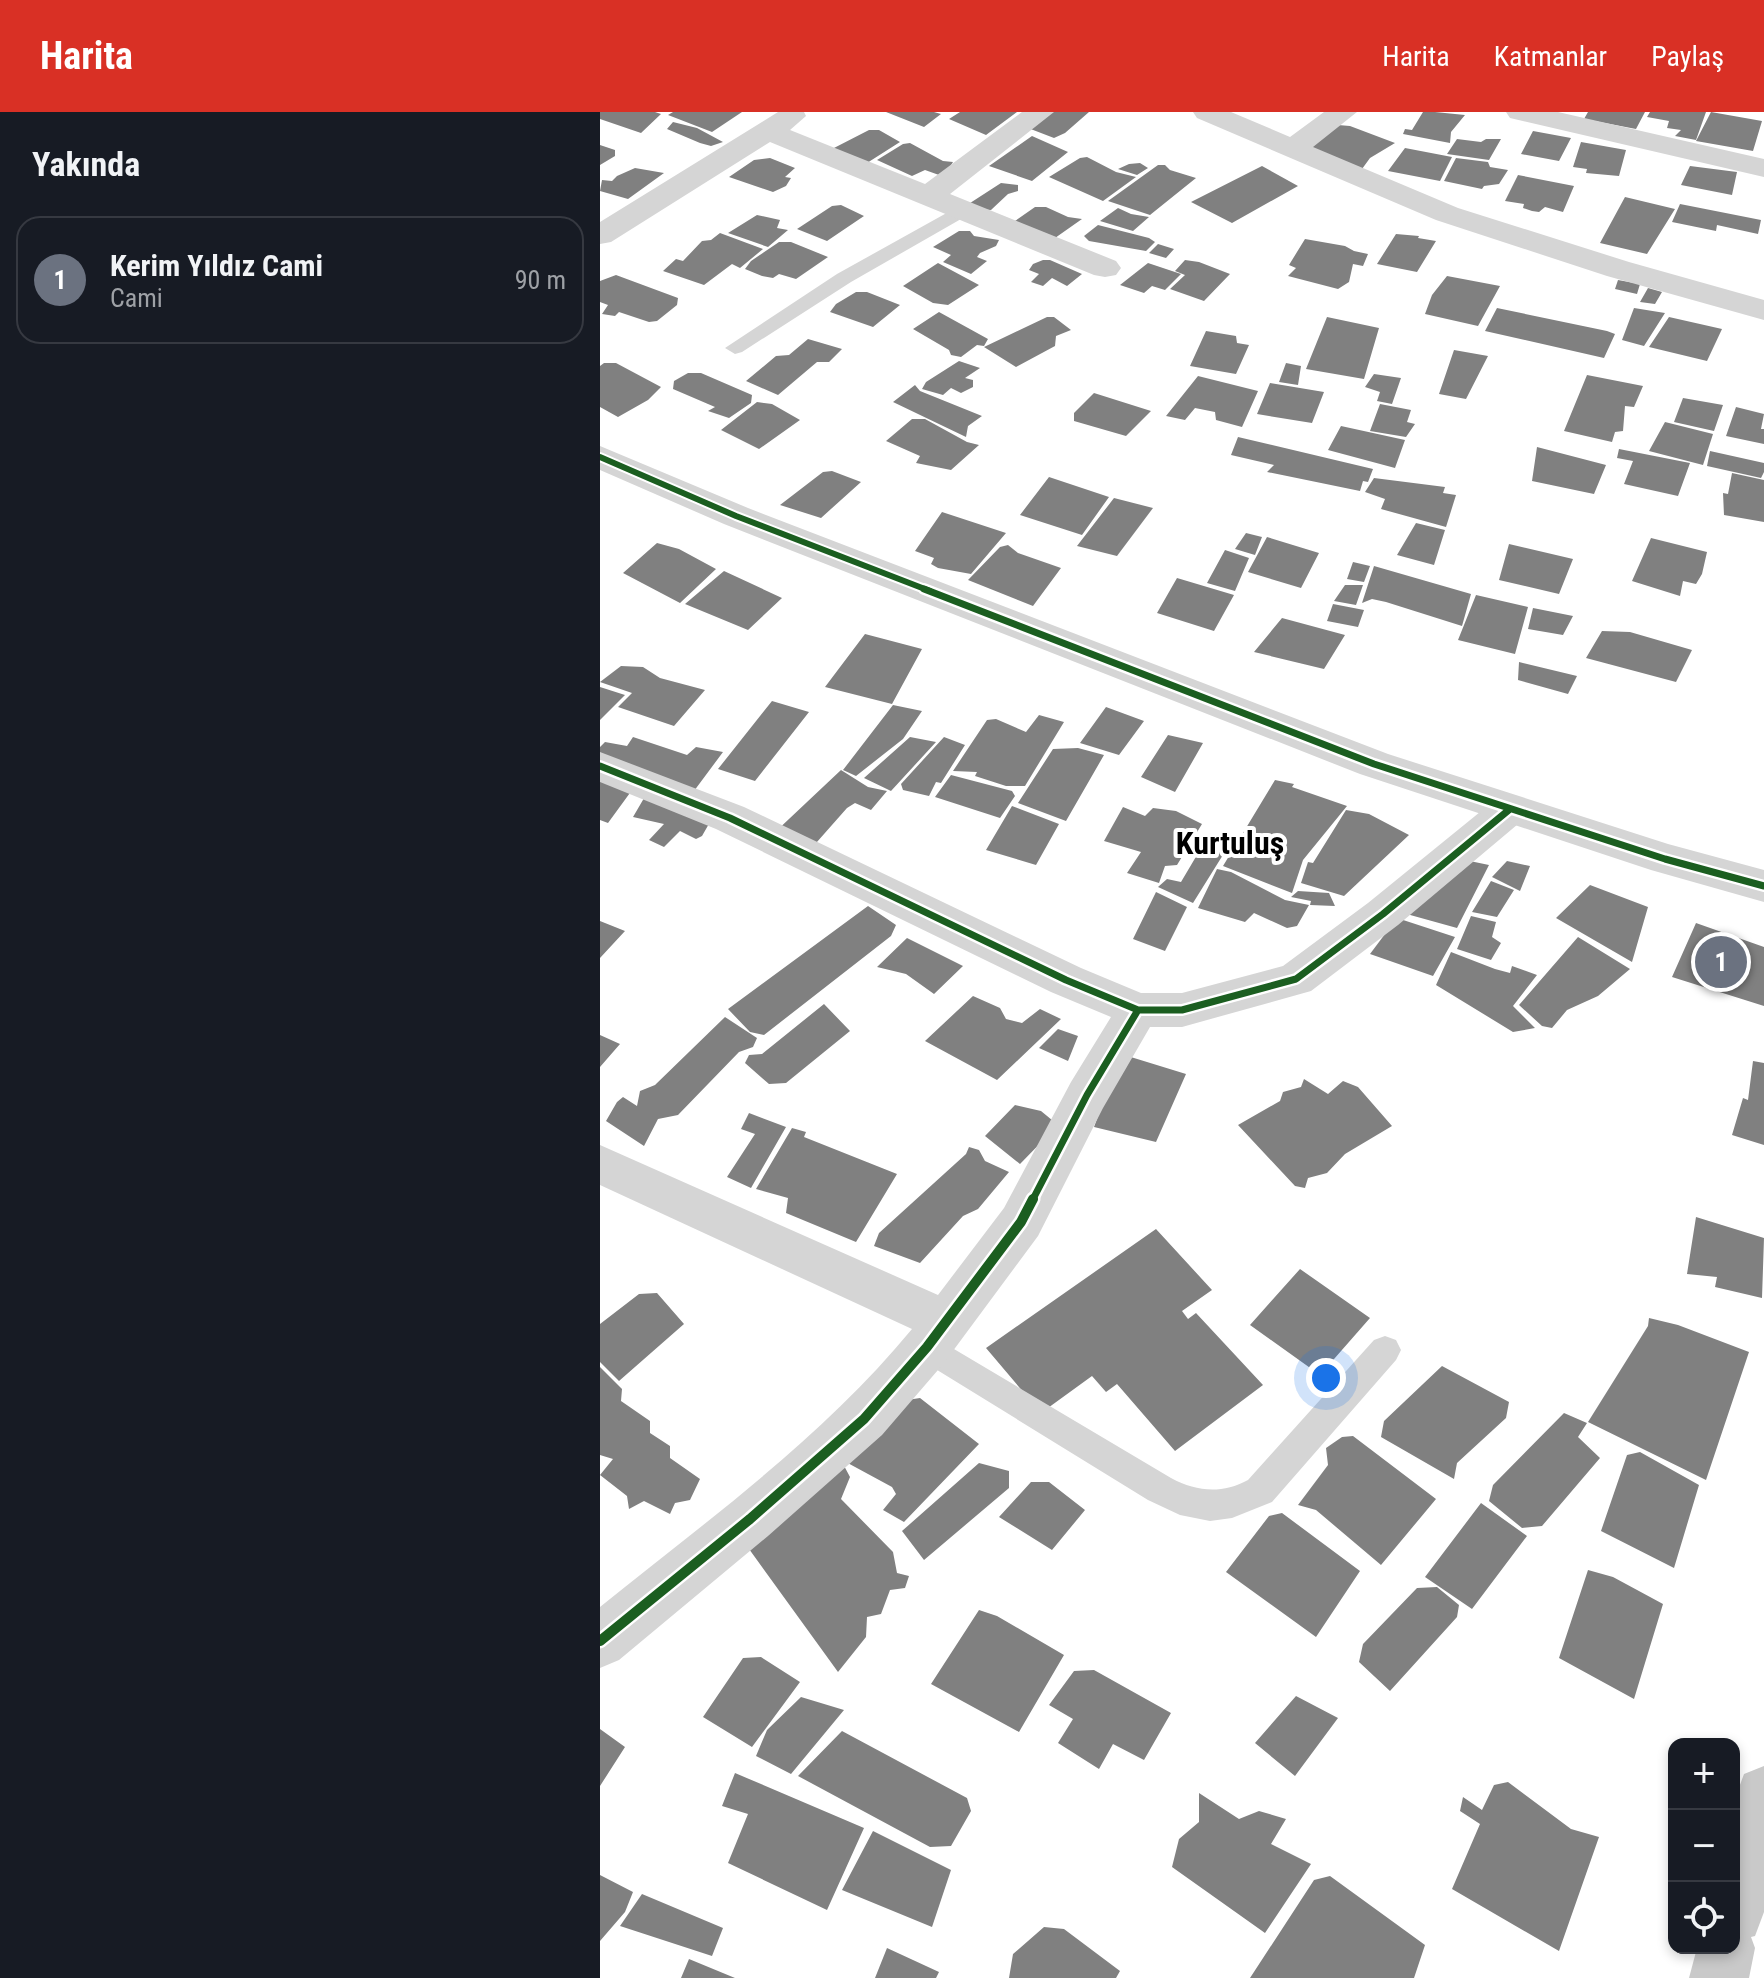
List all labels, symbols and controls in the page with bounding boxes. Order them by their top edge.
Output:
text: Harita [40,34,133,78]
text: Harita [1382,40,1450,73]
text: Katmanlar [1494,40,1607,73]
text: Paylaş [1651,40,1724,73]
text: Yakında [32,144,140,184]
text: Kerim Yıldız Cami [110,248,323,283]
text: 1 [53,265,67,295]
text: 90 m [515,265,566,295]
text: Cami [110,283,163,313]
district label: Kurtuluş [1176,824,1284,862]
pin: 1 [1695,932,1747,992]
your location [1306,1358,1346,1398]
map controls [1668,1738,1740,1954]
button: + [1668,1738,1740,1810]
button: − [1668,1810,1740,1882]
button: locate [1668,1882,1740,1954]

